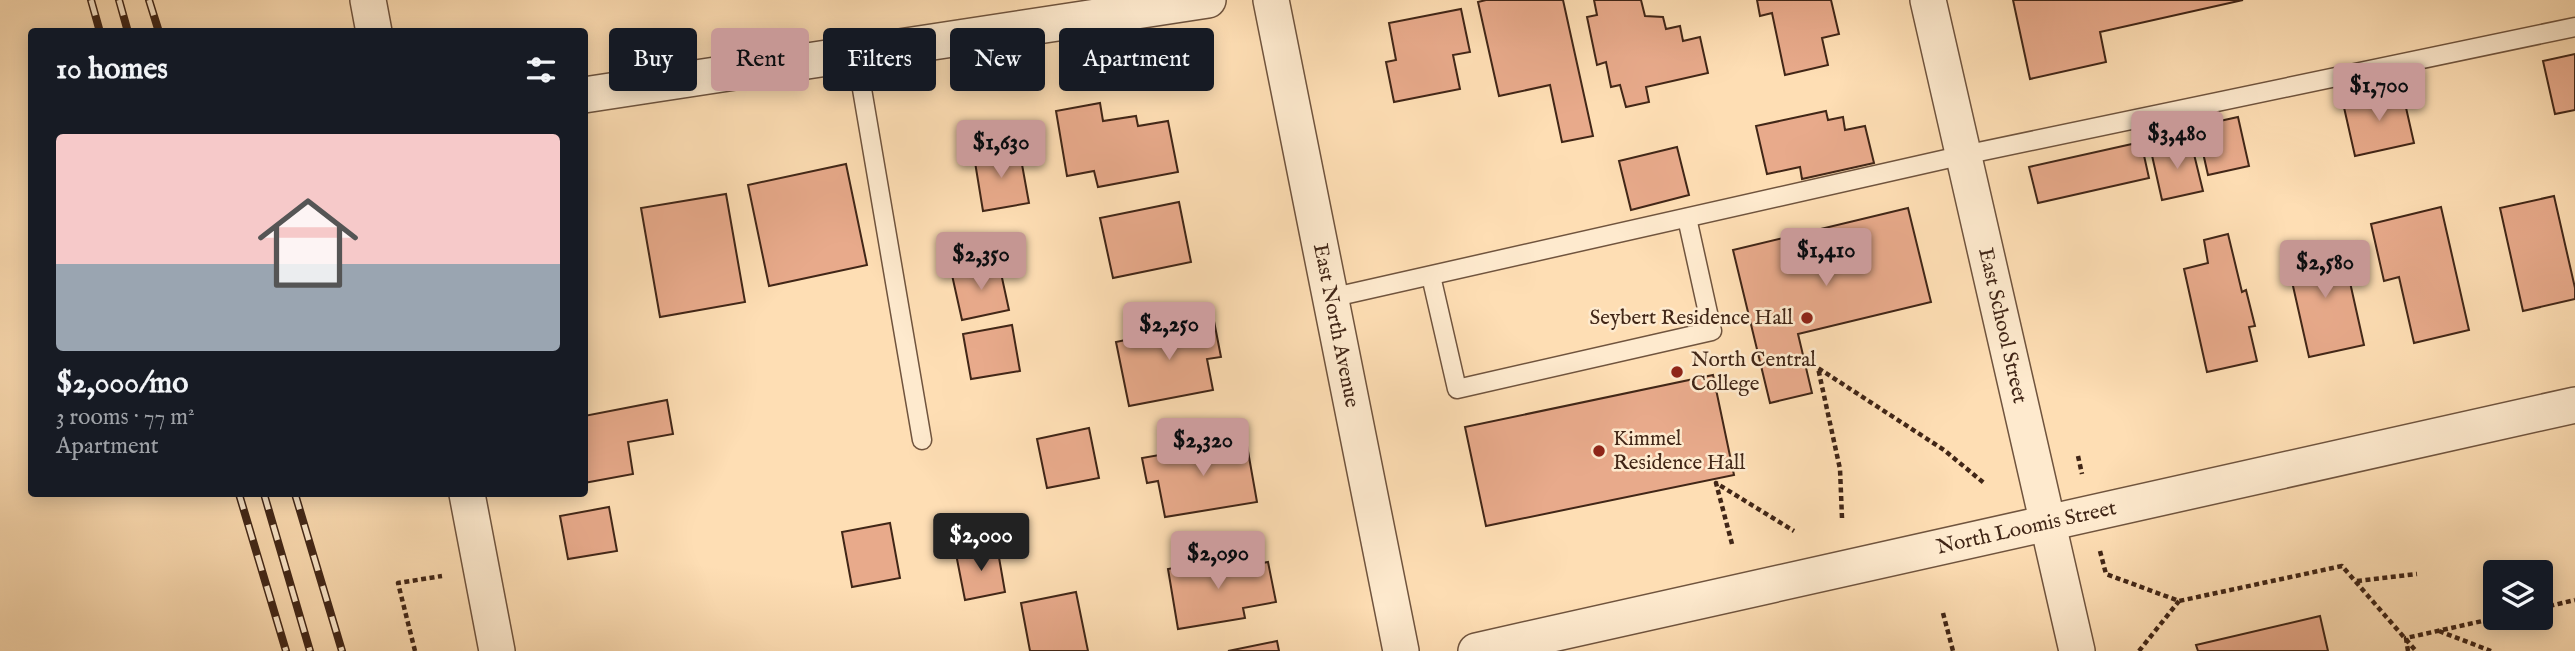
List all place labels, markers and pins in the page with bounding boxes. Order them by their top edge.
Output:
pin: $1,700 [2322,64,2436,123]
pin: $3,480 [2120,111,2234,171]
pin: $1,630 [944,120,1058,180]
pin: $1,410 [1769,229,1883,288]
pin: $2,350 [924,232,1038,292]
pin: $2,580 [2268,240,2382,300]
pin: $2,250 [1112,302,1226,362]
place label: Seybert Residence Hall [1590,305,1793,332]
marker: Seybert Residence Hall [1799,310,1815,326]
place label: North Central College [1691,347,1816,398]
marker: North Central College [1669,364,1685,380]
pin: $2,320 [1146,419,1260,478]
place label: Kimmel Residence Hall [1613,426,1746,477]
marker: Kimmel Residence Hall [1591,443,1607,459]
pin: $2,000 [924,514,1038,573]
pin: $2,090 [1161,532,1275,591]

